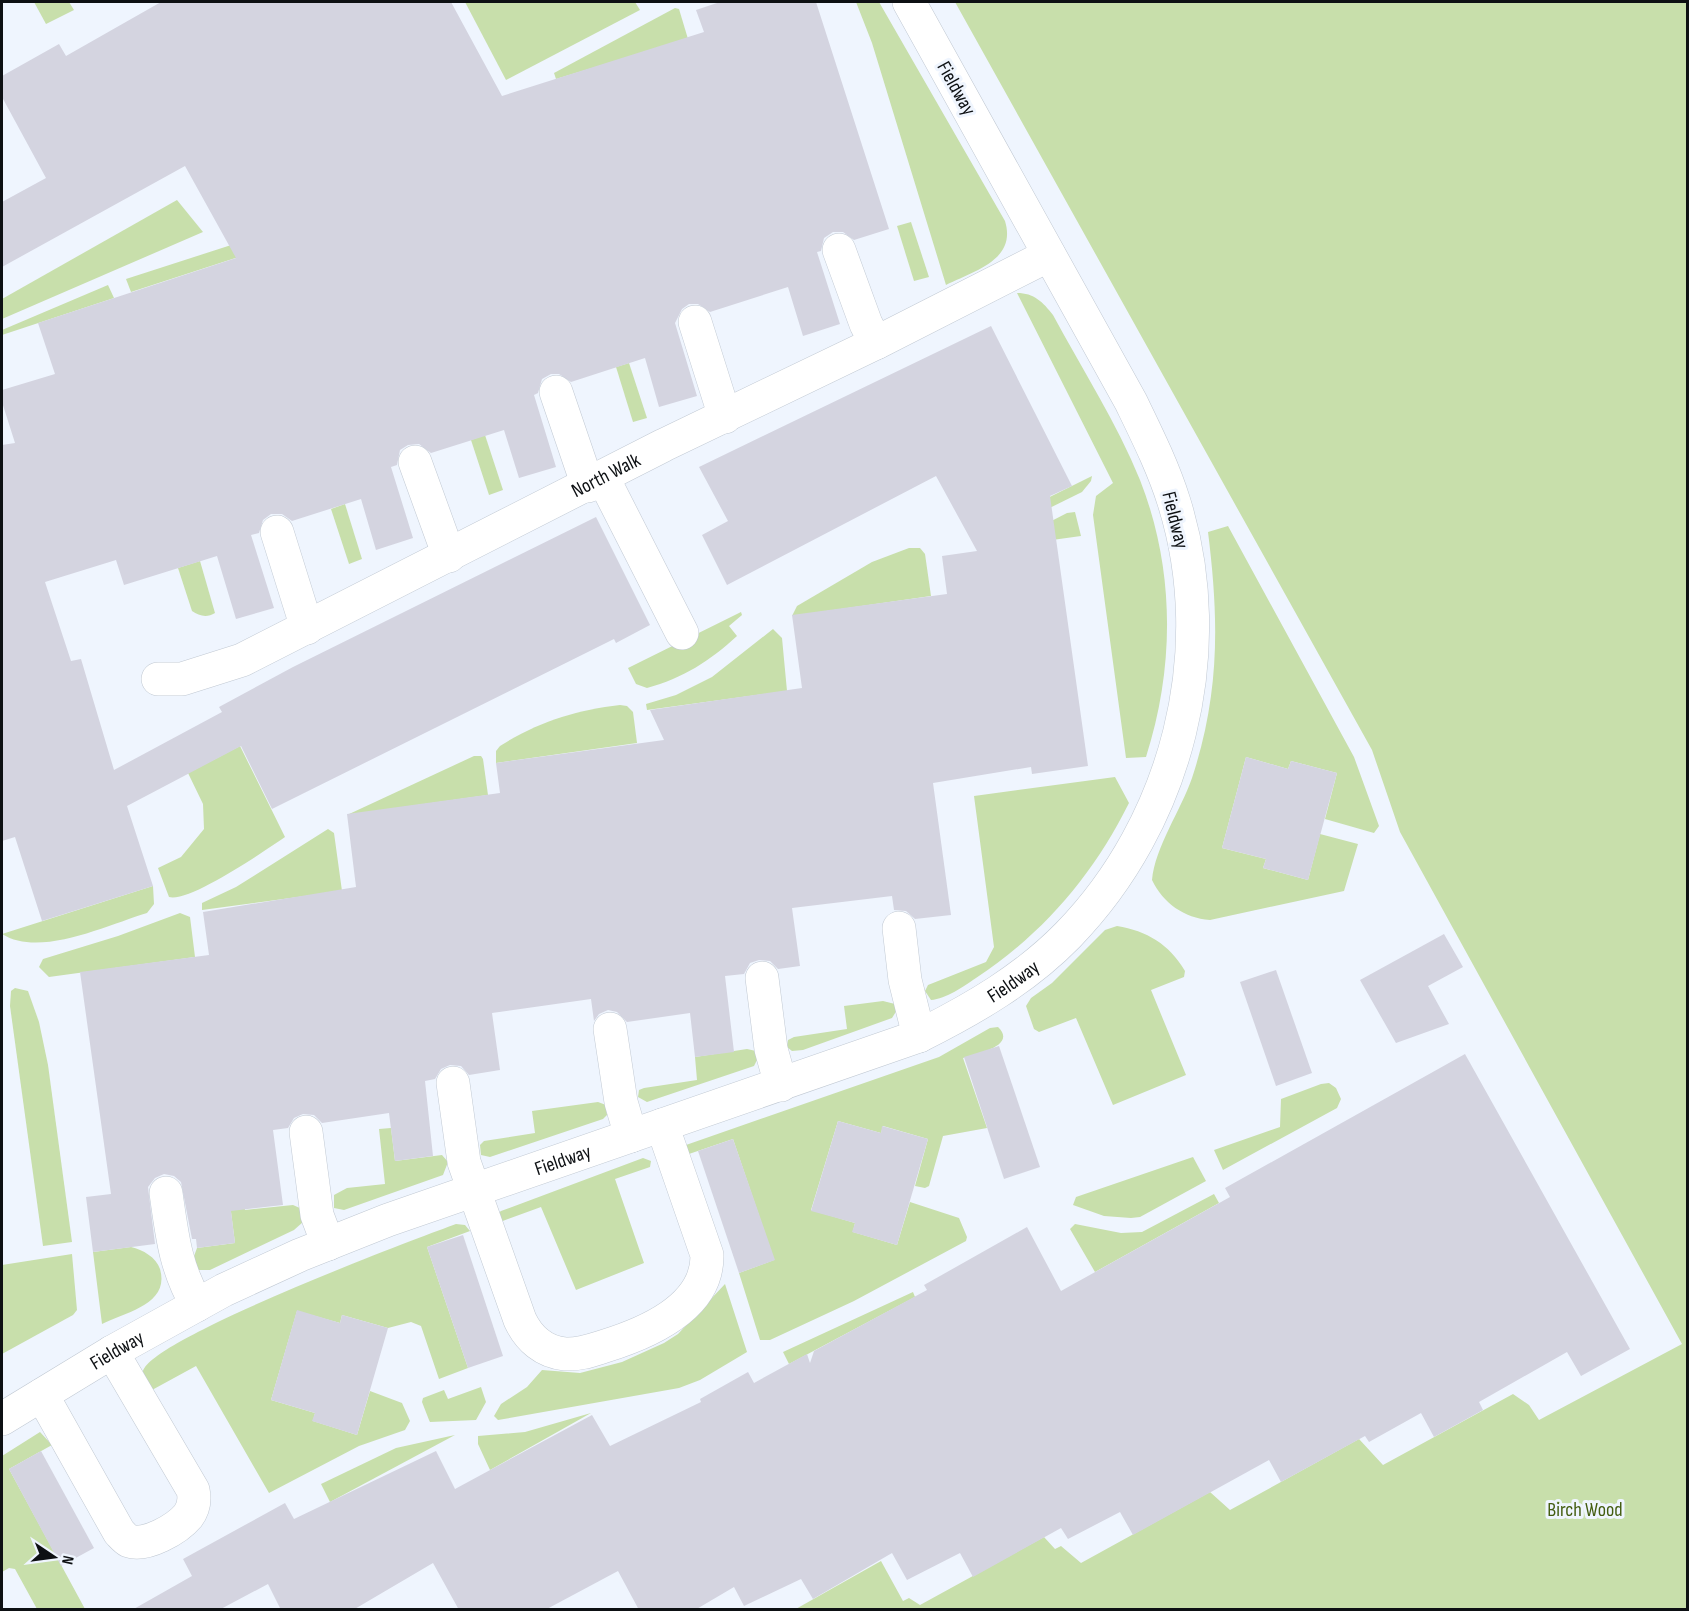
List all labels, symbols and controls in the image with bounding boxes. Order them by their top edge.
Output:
street label: Fieldway [932,57,981,120]
street label: North Walk [568,448,645,503]
street label: Fieldway [1156,489,1194,552]
street label: Fieldway [983,955,1044,1008]
street label: Fieldway [532,1140,595,1181]
street label: Fieldway [86,1326,148,1375]
park label: Birch Wood [1547,1498,1623,1522]
north arrow [24,1527,84,1587]
text: N [57,1554,77,1566]

